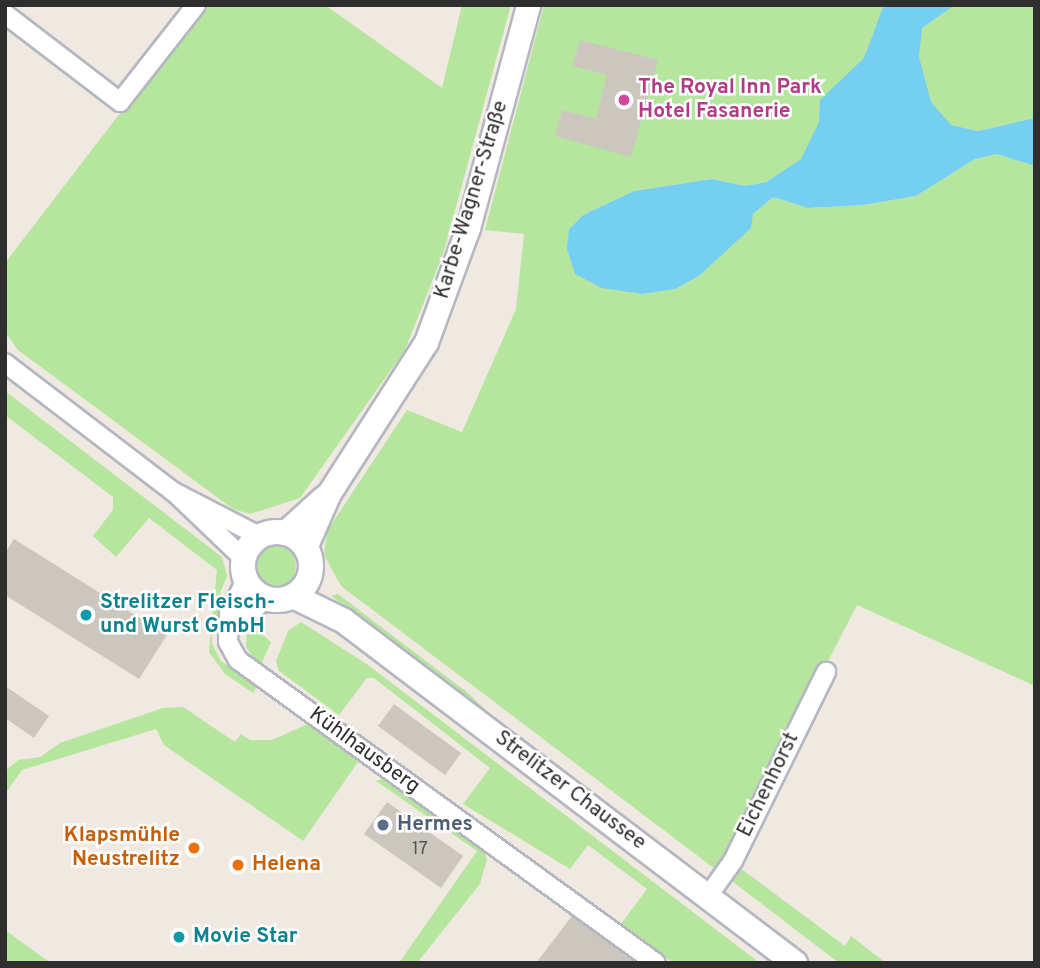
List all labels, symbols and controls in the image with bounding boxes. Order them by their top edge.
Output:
place label: The Royal Inn Park Hotel Fasanerie [638,75,822,125]
marker: The Royal Inn Park Hotel Fasanerie [616,92,632,108]
street label: Karbe-Wagner-Straße [430,98,514,302]
place label: Strelitzer Fleisch- und Wurst GmbH [100,590,276,640]
marker: Strelitzer Fleisch- und Wurst GmbH [78,607,94,623]
street label: Kühlhausberg [304,702,424,800]
street label: Strelitzer Chaussee [489,726,651,856]
street label: Eichenhorst [733,729,805,841]
place label: Hermes [397,812,473,838]
marker: Hermes [375,817,391,833]
place label: Klapsmühle Neustrelitz [64,823,180,873]
house number: 17 [412,839,428,861]
marker: Klapsmühle Neustrelitz [186,840,202,856]
place label: Helena [252,852,321,878]
marker: Helena [230,857,246,873]
place label: Movie Star [193,924,298,950]
marker: Movie Star [171,929,187,945]

